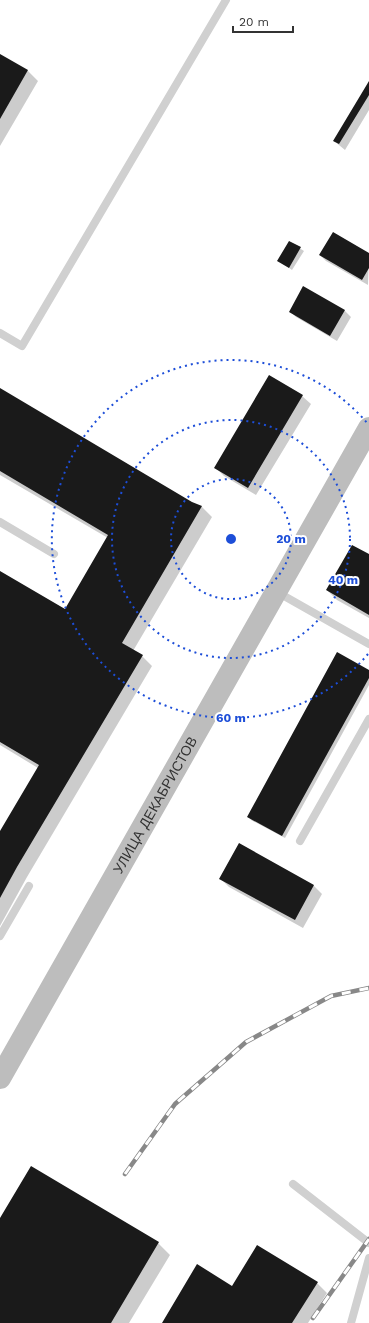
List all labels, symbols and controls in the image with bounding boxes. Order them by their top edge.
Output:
scale bar [233,8,293,34]
text: 20 m [239,15,269,29]
centre of rings [224,532,238,546]
text: 20 m [276,532,306,546]
text: 40 m [328,573,358,587]
text: 60 m [216,711,246,725]
street label: УЛИЦА ДЕКАБРИСТОВ [110,734,200,876]

